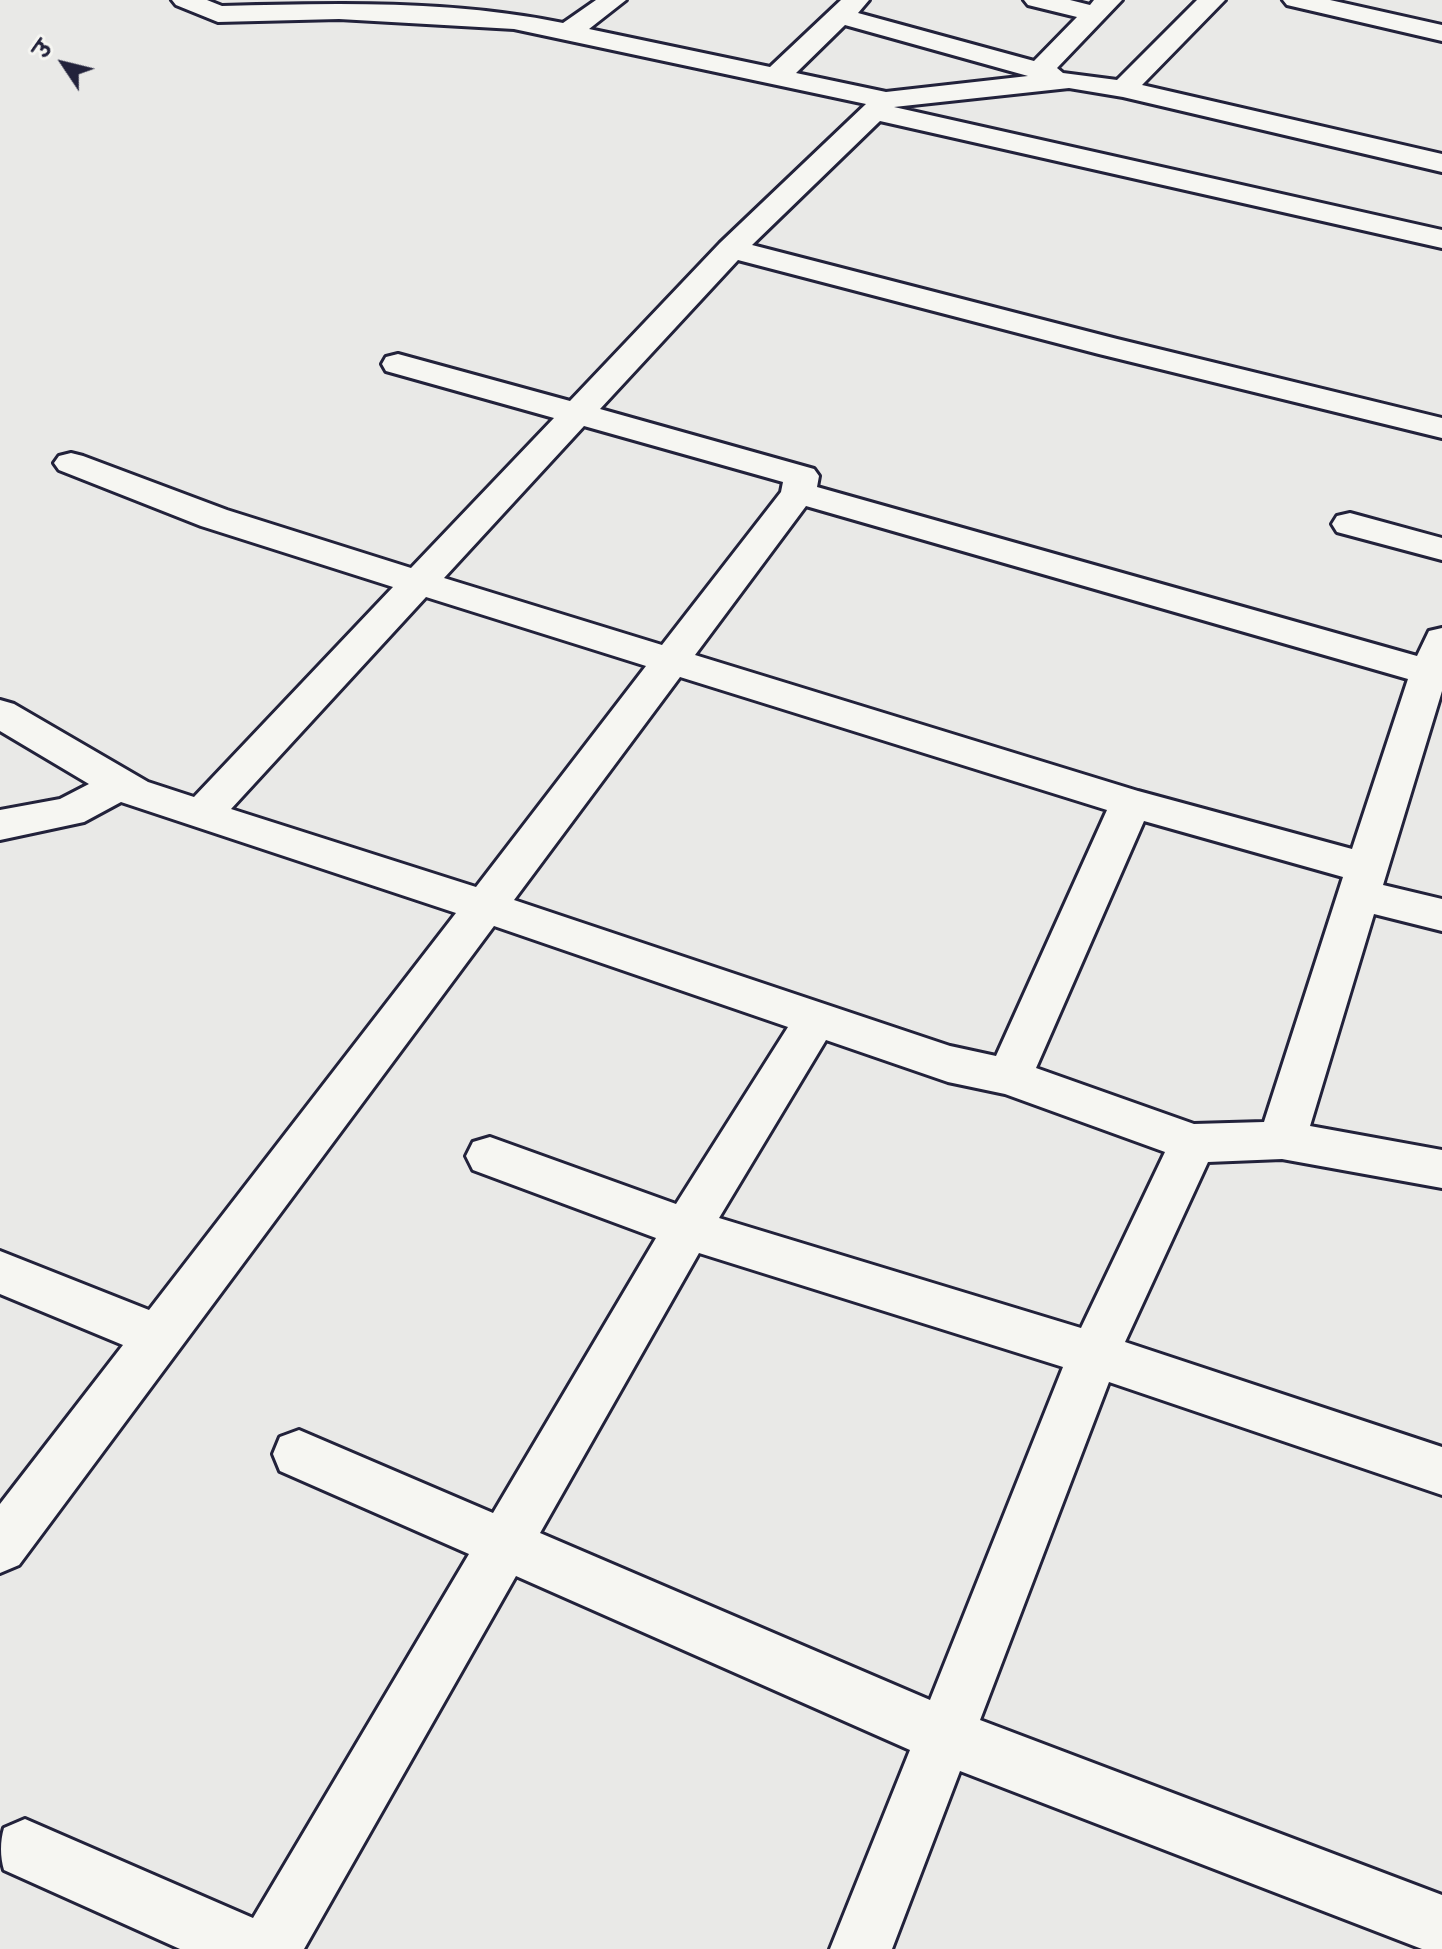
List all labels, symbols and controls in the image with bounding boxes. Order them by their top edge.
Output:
north arrow [24,24,104,104]
text: उ [29,36,59,64]

